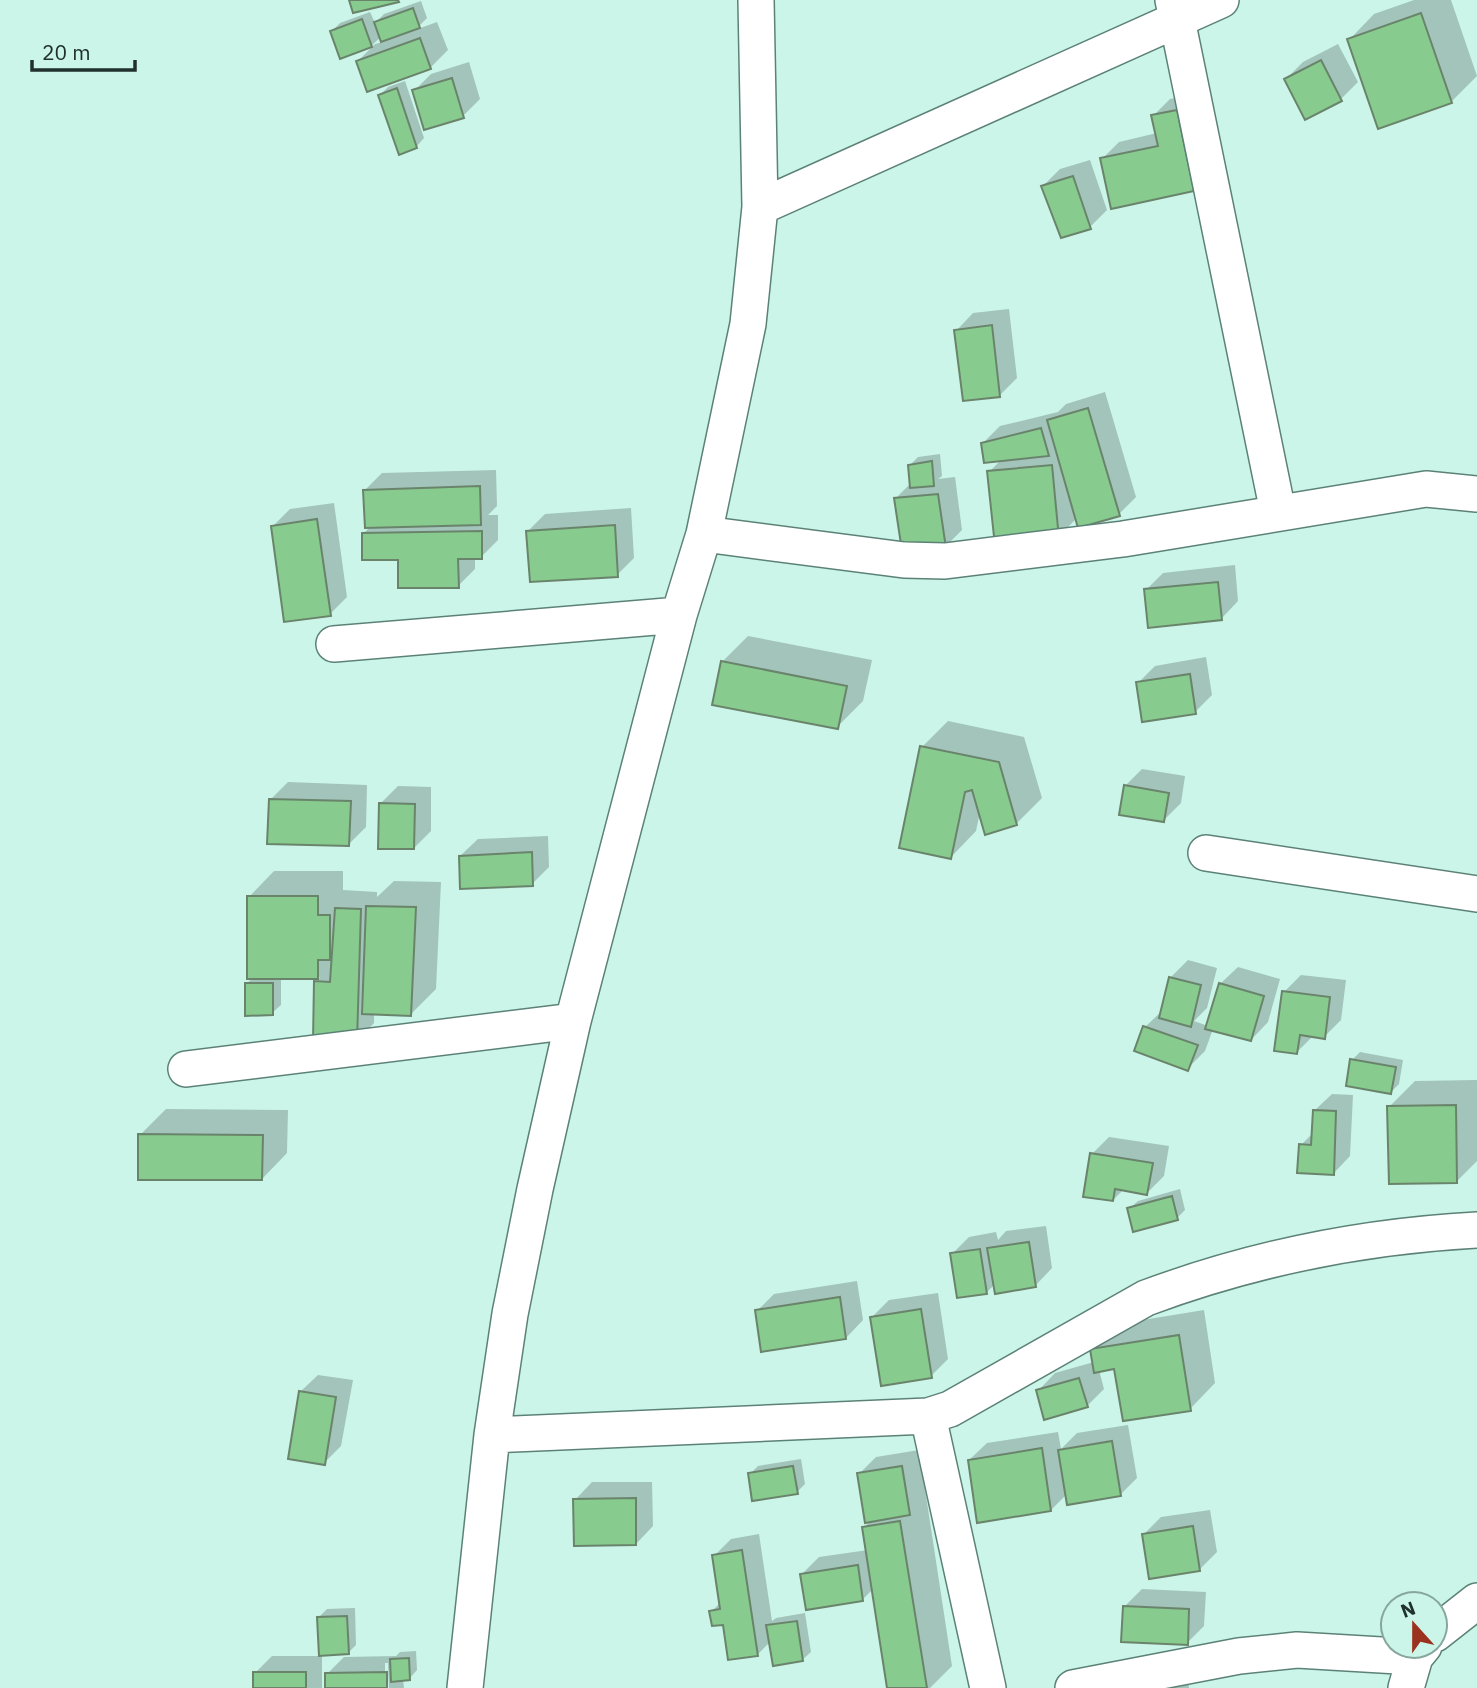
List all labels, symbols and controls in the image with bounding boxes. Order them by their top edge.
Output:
scale bar [32,28,135,72]
text: 20 m [42,38,91,66]
north arrow [1379,1590,1449,1660]
text: N [1397,1595,1419,1623]

